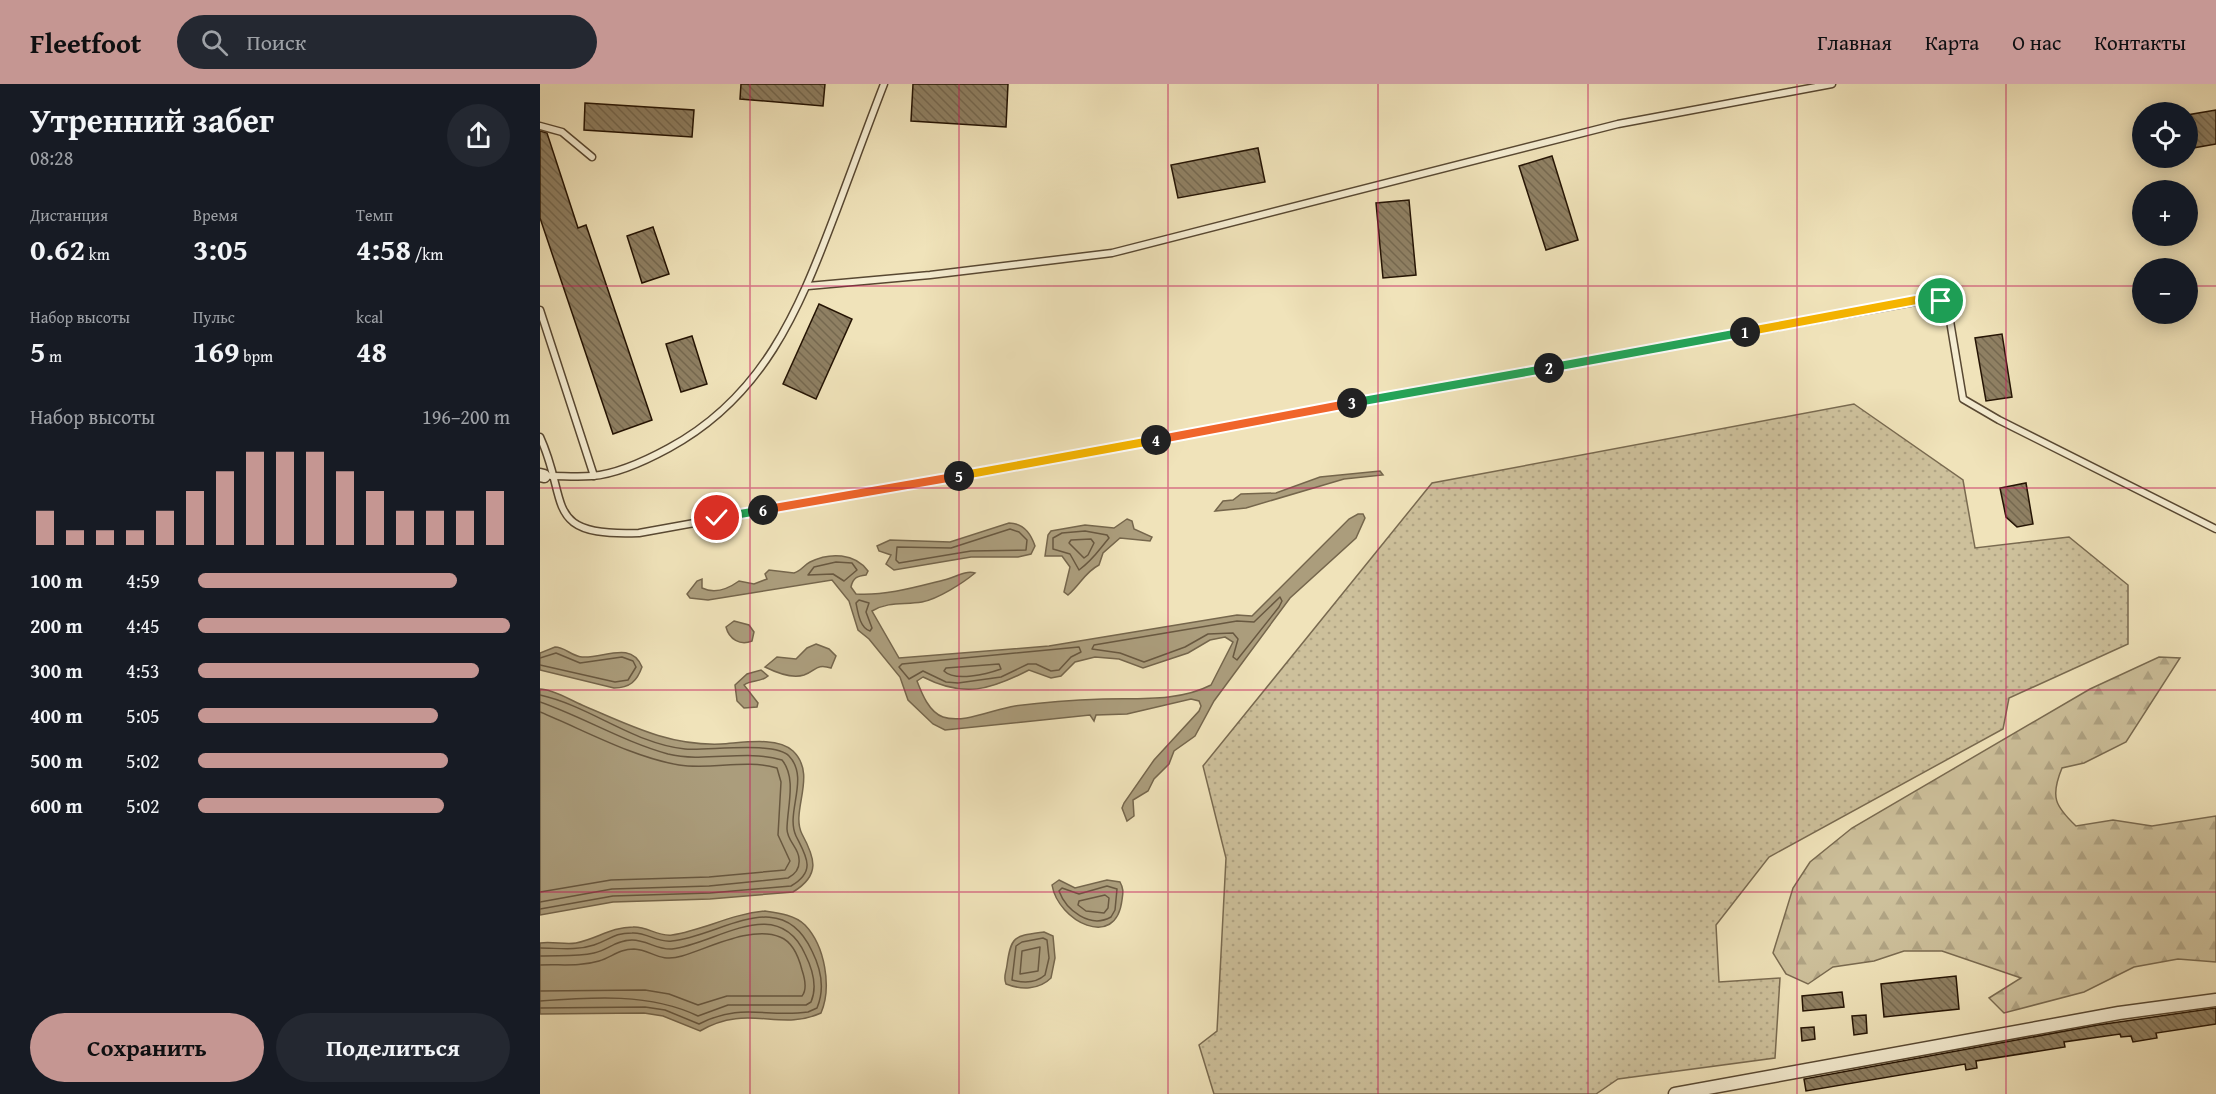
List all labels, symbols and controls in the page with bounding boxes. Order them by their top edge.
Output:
search box [177,15,597,69]
text: Fleetfoot [30,22,141,63]
icon: search [198,26,231,59]
text: Поиск [246,26,306,58]
text: Главная [1817,27,1892,58]
text: Карта [1925,27,1979,58]
text: О нас [2012,27,2061,58]
text: Контакты [2094,27,2186,58]
text: Утренний забег [30,96,274,144]
map controls [2132,102,2198,324]
button: locate [2132,102,2198,168]
button: share [447,104,510,167]
text: 08:28 [30,143,73,172]
button: + [2132,180,2198,246]
text: Дистанция [30,203,108,227]
text: Время [193,203,238,227]
text: Темп [356,203,393,227]
text: 0.62 [30,227,85,271]
text: 3:05 [193,227,248,271]
text: 4:58 [356,227,411,271]
text: km [85,242,110,266]
text: /km [411,242,443,266]
button: − [2132,258,2198,324]
pin [1915,275,1966,326]
icon: arrive [1924,284,1957,317]
text: Набор высоты [30,305,130,329]
text: Пульс [193,305,235,329]
text: kcal [356,305,383,329]
pin: 1 [1730,317,1760,347]
text: 1 [1741,320,1749,344]
text: 5 [30,329,46,373]
text: 169 [193,329,240,373]
text: 48 [356,329,387,373]
text: m [46,344,62,368]
text: bpm [240,344,273,368]
pin: 2 [1534,353,1564,383]
text: 2 [1545,356,1553,380]
pin: 3 [1337,388,1367,418]
text: 3 [1348,391,1356,415]
text: Набор высоты [30,402,155,431]
text: 196–200 m [422,402,510,431]
pin: 4 [1141,425,1171,455]
text: 4 [1152,428,1160,452]
pin: 5 [944,461,974,491]
text: 5 [955,464,963,488]
pin [691,492,742,543]
pin: 6 [748,495,778,525]
text: 6 [759,498,767,522]
icon: check [700,501,733,534]
text: 100 m [30,566,83,595]
text: 4:59 [126,566,160,595]
text: 200 m [30,611,83,640]
text: 4:45 [126,611,160,640]
text: 300 m [30,656,83,685]
text: 4:53 [126,656,160,685]
text: 400 m [30,701,83,730]
text: 5:05 [126,701,160,730]
text: 500 m [30,746,83,775]
text: 5:02 [126,746,160,775]
text: 600 m [30,791,83,820]
text: 5:02 [126,791,160,820]
button: Сохранить [30,1013,264,1082]
button: Поделиться [276,1013,510,1082]

